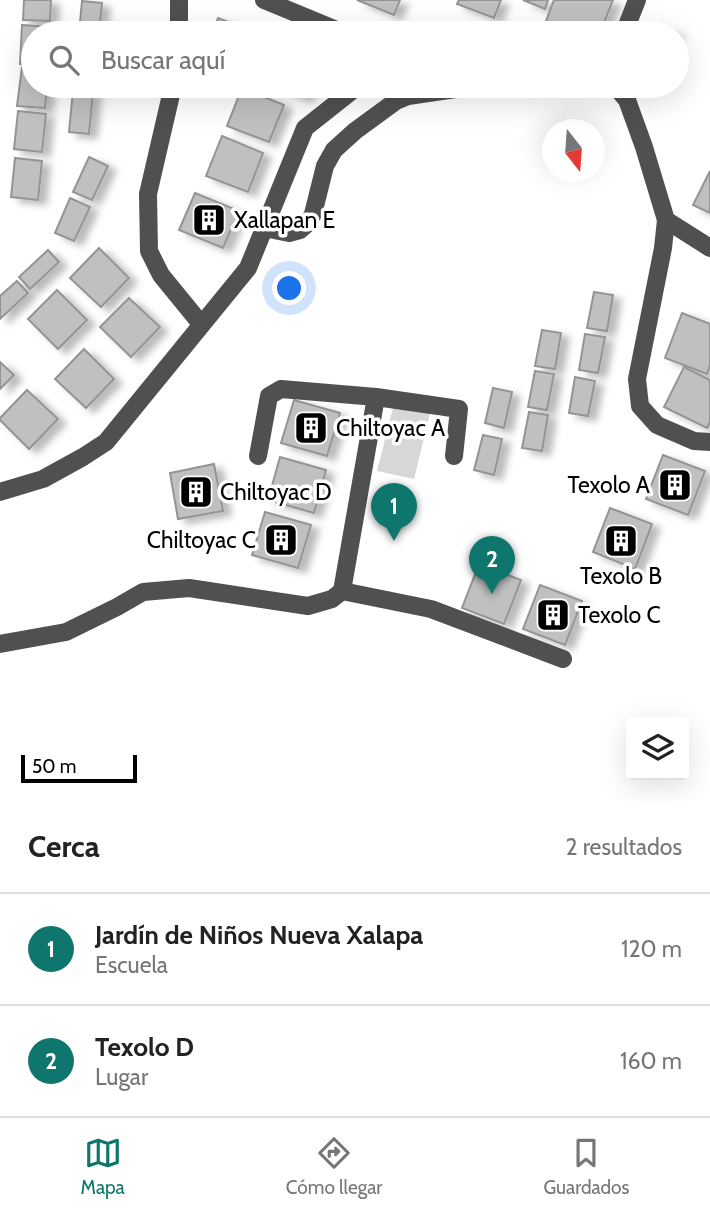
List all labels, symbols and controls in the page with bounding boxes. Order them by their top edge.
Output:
search box [21,21,689,98]
icon: search [45,41,83,79]
text: Buscar aquí [101,44,225,76]
north arrow [542,119,605,182]
building icon: Xallapan E [190,201,228,239]
place label: Xallapan E [234,206,335,234]
your location [272,271,306,305]
building icon: Chiltoyac A [292,409,330,447]
place label: Chiltoyac A [336,414,445,442]
building icon: Texolo A [656,466,694,504]
place label: Texolo A [567,471,650,499]
building icon: Chiltoyac D [177,473,215,511]
place label: Chiltoyac D [220,478,332,506]
pin: 1 [371,483,417,541]
building icon: Chiltoyac C [262,521,300,559]
building icon: Texolo B [602,522,640,560]
place label: Chiltoyac C [147,526,256,554]
pin: 2 [469,536,515,594]
place label: Texolo B [580,562,662,590]
building icon: Texolo C [534,596,572,634]
place label: Texolo C [578,601,661,629]
map controls [626,717,689,780]
button: layers [626,717,689,780]
scale bar [21,752,136,784]
text: 50 m [32,755,76,778]
text: Cerca [28,828,100,865]
text: 2 resultados [565,833,682,861]
text: Jardín de Niños Nueva Xalapa [95,919,423,951]
text: 1 [47,935,55,963]
text: 120 m [621,935,682,963]
text: Escuela [95,951,168,979]
text: Texolo D [95,1031,194,1063]
text: 2 [45,1047,57,1075]
text: 160 m [620,1047,682,1075]
text: Lugar [95,1063,148,1091]
tab: Mapa [81,1134,125,1199]
tab: Cómo llegar [286,1134,382,1199]
tab: Guardados [543,1134,629,1199]

